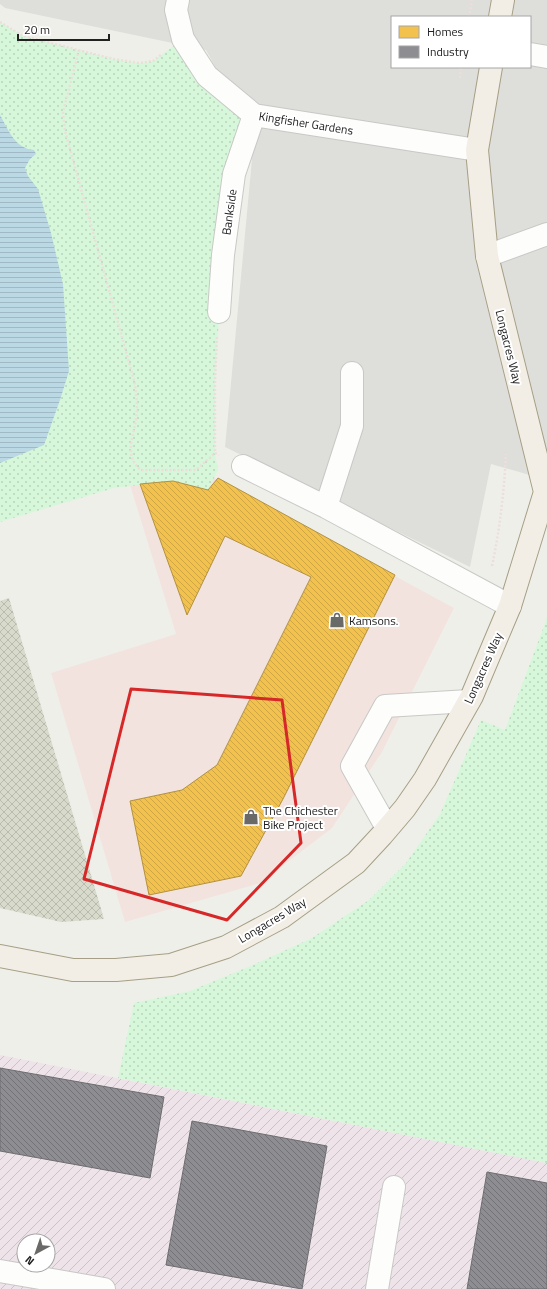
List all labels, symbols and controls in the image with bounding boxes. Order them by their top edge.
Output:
scale bar [18,16,109,42]
legend [391,16,531,68]
text: 20 m [24,20,50,39]
text: Homes [427,22,463,41]
text: Industry [427,42,469,61]
street label: Kingfisher Gardens [257,106,355,140]
street label: Bankside [216,188,242,236]
street label: Longacres Way [491,308,528,387]
shop icon: Kamsons. [328,611,346,629]
place label: Kamsons. [349,611,398,630]
street label: Longacres Way [459,629,507,707]
place label: The Chichester Bike Project [263,801,338,834]
shop icon: The Chichester Bike Project [242,808,260,826]
street label: Longacres Way [234,892,310,948]
north arrow [16,1233,56,1273]
text: N [22,1252,38,1269]

